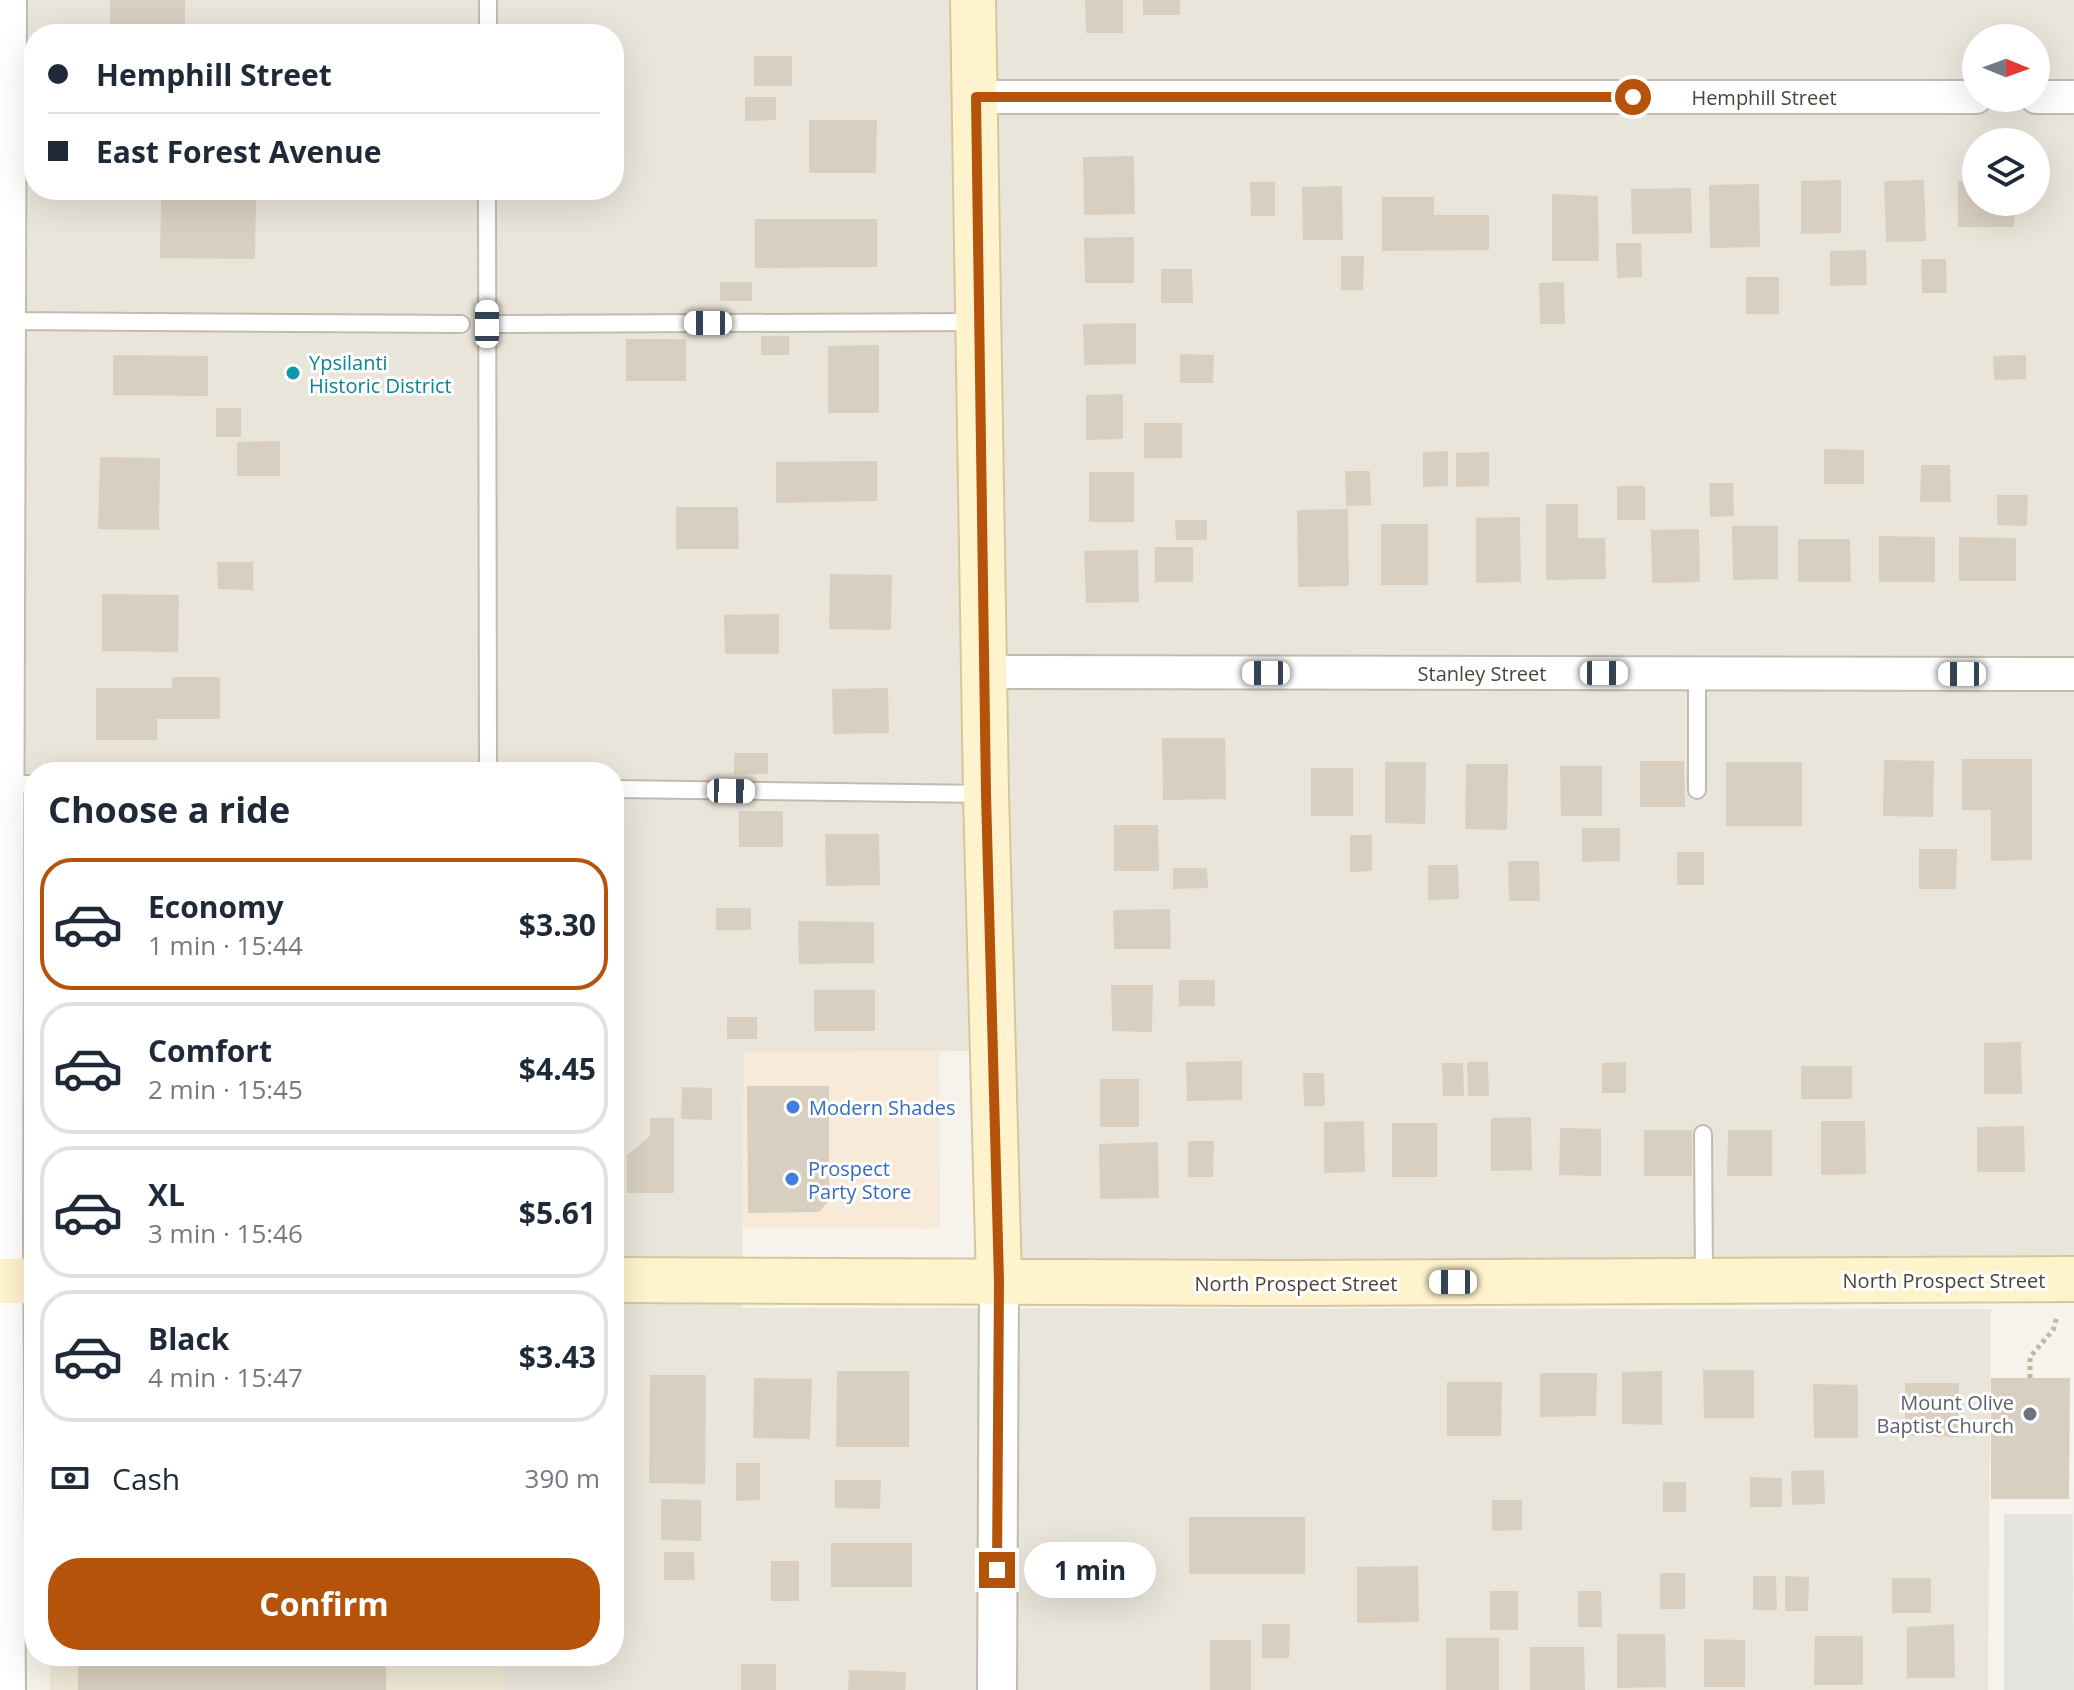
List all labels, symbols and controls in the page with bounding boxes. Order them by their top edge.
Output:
north arrow [1962,24,2050,112]
map controls [1962,24,2050,216]
text: Hemphill Street [96,54,332,95]
route start [1615,79,1651,115]
street label: Hemphill Street [1691,84,1837,111]
button: layers [1962,128,2050,216]
text: East Forest Avenue [96,131,381,172]
car [475,300,499,348]
car [684,311,732,335]
place label: Ypsilanti Historic District [309,349,452,399]
marker: Ypsilanti Historic District [284,364,302,382]
street label: Stanley Street [1418,660,1546,687]
car [1242,661,1290,685]
car [1580,661,1628,685]
car [1938,662,1986,686]
car [707,779,755,803]
text: Choose a ride [48,785,290,834]
text: Economy [148,886,284,927]
icon: car [52,888,124,960]
text: $3.30 [519,904,596,945]
text: 1 min · 15:44 [148,927,303,963]
text: Comfort [148,1030,272,1071]
icon: car [52,1032,124,1104]
text: $4.45 [519,1048,596,1089]
text: 2 min · 15:45 [148,1071,303,1107]
place label: Modern Shades [809,1094,955,1121]
marker: Modern Shades [784,1098,802,1116]
place label: Prospect Party Store [808,1155,911,1205]
marker: Prospect Party Store [783,1170,801,1188]
text: XL [148,1174,185,1215]
icon: car [52,1176,124,1248]
text: $5.61 [519,1192,596,1233]
text: 3 min · 15:46 [148,1215,303,1251]
street label: North Prospect Street [1843,1267,2045,1294]
street label: North Prospect Street [1195,1270,1397,1297]
car [1429,1270,1477,1294]
text: Black [148,1318,229,1359]
icon: car [52,1320,124,1392]
text: $3.43 [519,1336,596,1377]
text: 4 min · 15:47 [148,1359,303,1395]
place label: Mount Olive Baptist Church [1877,1389,2014,1439]
marker: Mount Olive Baptist Church [2021,1405,2039,1423]
icon: cash [48,1456,92,1500]
text: Cash [112,1458,180,1499]
text: 390 m [525,1460,600,1496]
callout: 1 min [1025,1542,1157,1598]
route end [979,1552,1015,1588]
text: 1 min [1054,1552,1126,1588]
button: Confirm [48,1558,600,1650]

